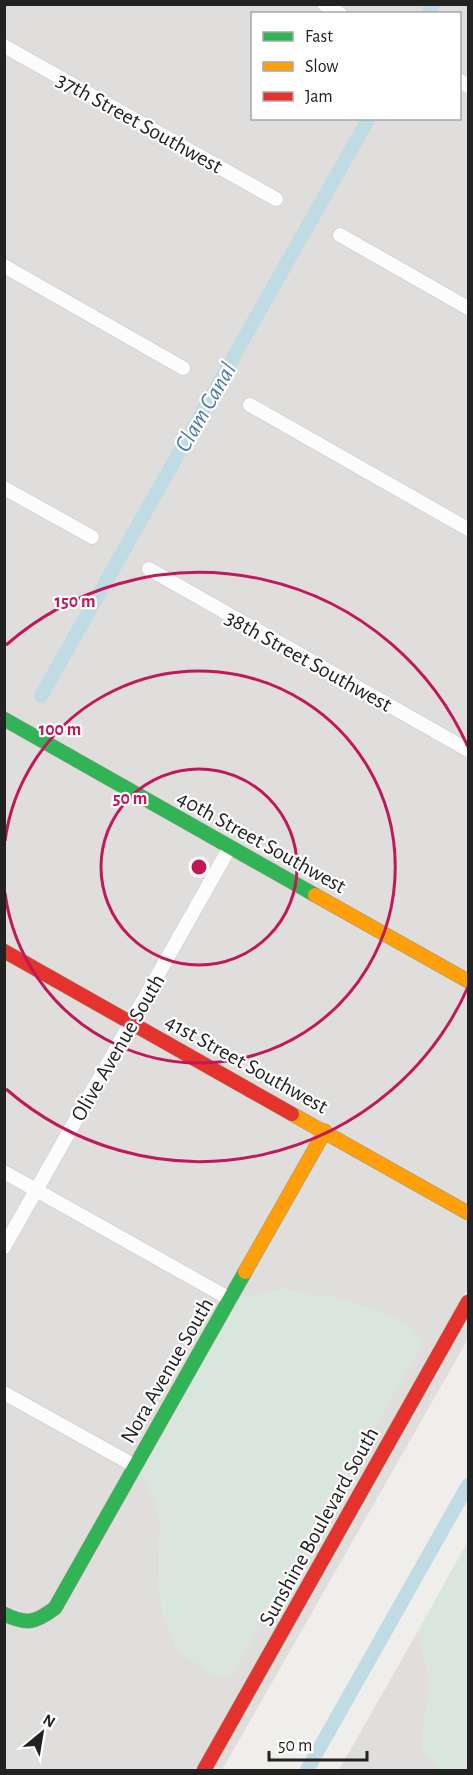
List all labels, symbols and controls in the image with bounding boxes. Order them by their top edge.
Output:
legend [251,12,461,120]
text: Fast [305,28,333,46]
text: Slow [305,58,338,76]
street label: 37th Street Southwest [53,68,226,177]
text: Jam [305,88,333,106]
water label: Clam Canal [171,359,241,456]
text: 150 m [55,593,95,611]
street label: 38th Street Southwest [221,606,396,716]
text: 100 m [39,721,81,739]
street label: 40th Street Southwest [173,786,350,897]
text: 50 m [113,790,147,808]
centre of rings [189,857,209,877]
street label: Olive Avenue South [67,970,169,1125]
street label: 41st Street Southwest [162,1010,332,1118]
street label: Nora Avenue South [116,1294,217,1447]
street label: Sunshine Boulevard South [255,1423,383,1630]
north arrow [12,1703,72,1763]
text: N [40,1711,58,1731]
scale bar [269,1724,366,1762]
text: 50 m [278,1737,312,1755]

